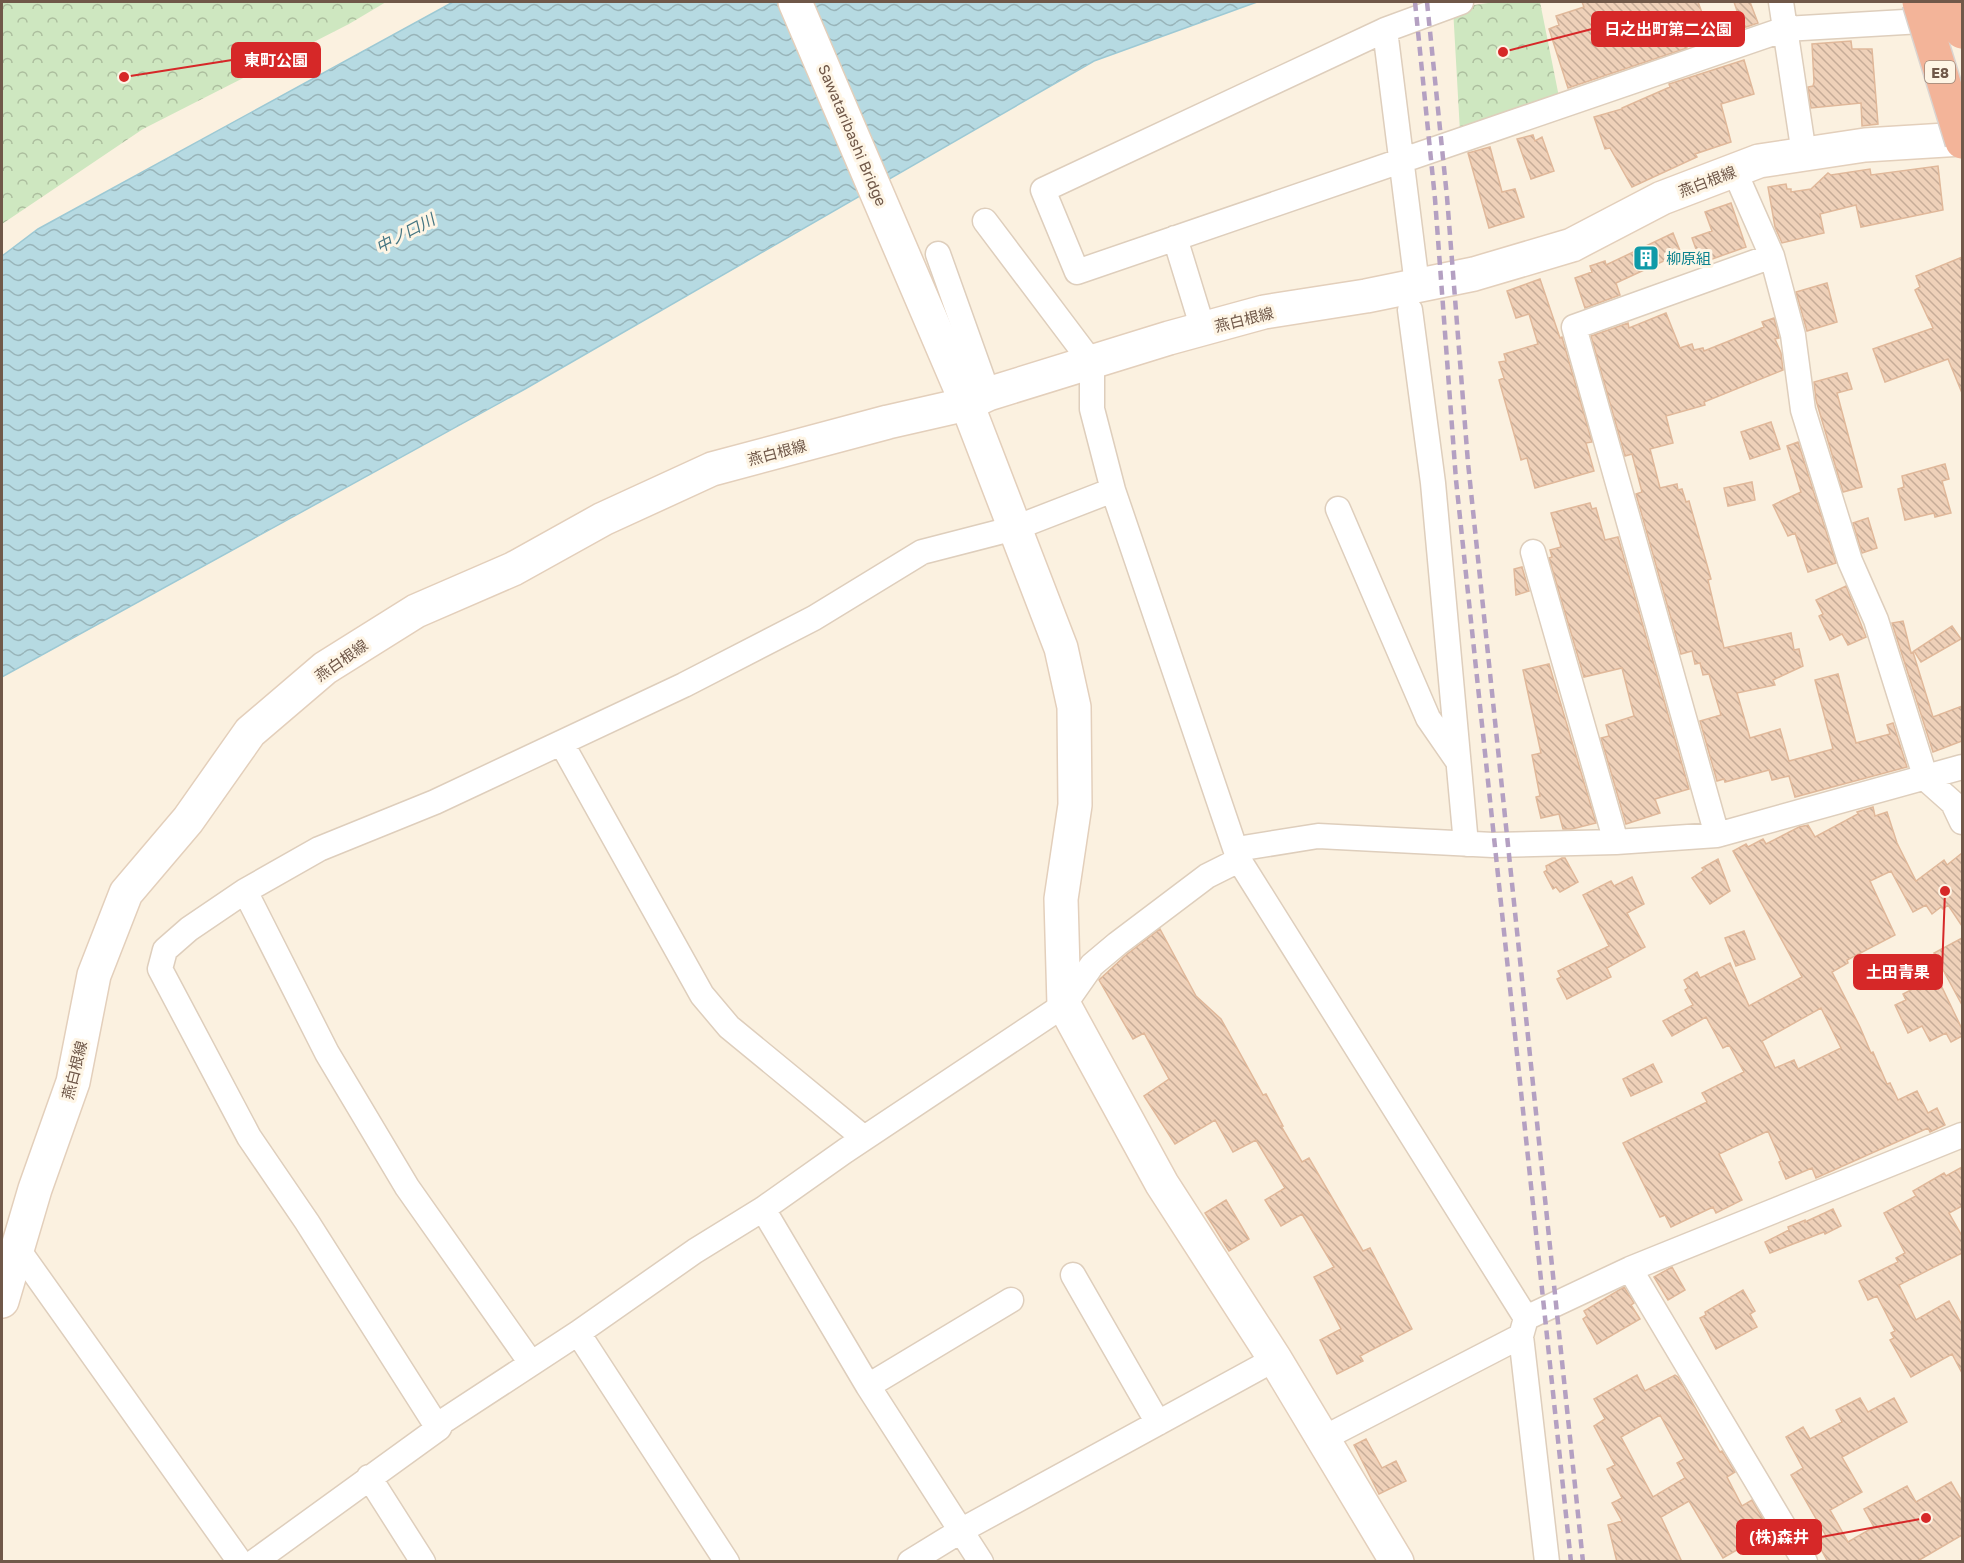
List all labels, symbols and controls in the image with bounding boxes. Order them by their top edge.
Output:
callout: 日之出町第二公園 [1592,12,1744,46]
text: 日之出町第二公園 [1604,19,1732,39]
callout: 東町公園 [232,43,320,77]
text: 東町公園 [244,50,308,70]
street label: Sawataribashi Bridge [815,61,891,209]
road number: E8 [1925,61,1955,83]
street label: 燕白根線 [1676,162,1738,200]
water label: 中ノ口川 [372,208,440,257]
building icon: 柳原組 [1631,243,1661,273]
place label: 柳原組 [1666,249,1711,267]
street label: 燕白根線 [1213,303,1275,335]
street label: 燕白根線 [746,436,808,468]
street label: 燕白根線 [311,635,371,685]
callout: 土田青果 [1854,955,1942,989]
text: 土田青果 [1866,962,1930,982]
street label: 燕白根線 [58,1039,90,1101]
callout: (株)森井 [1737,1520,1821,1554]
text: (株)森井 [1749,1527,1809,1547]

